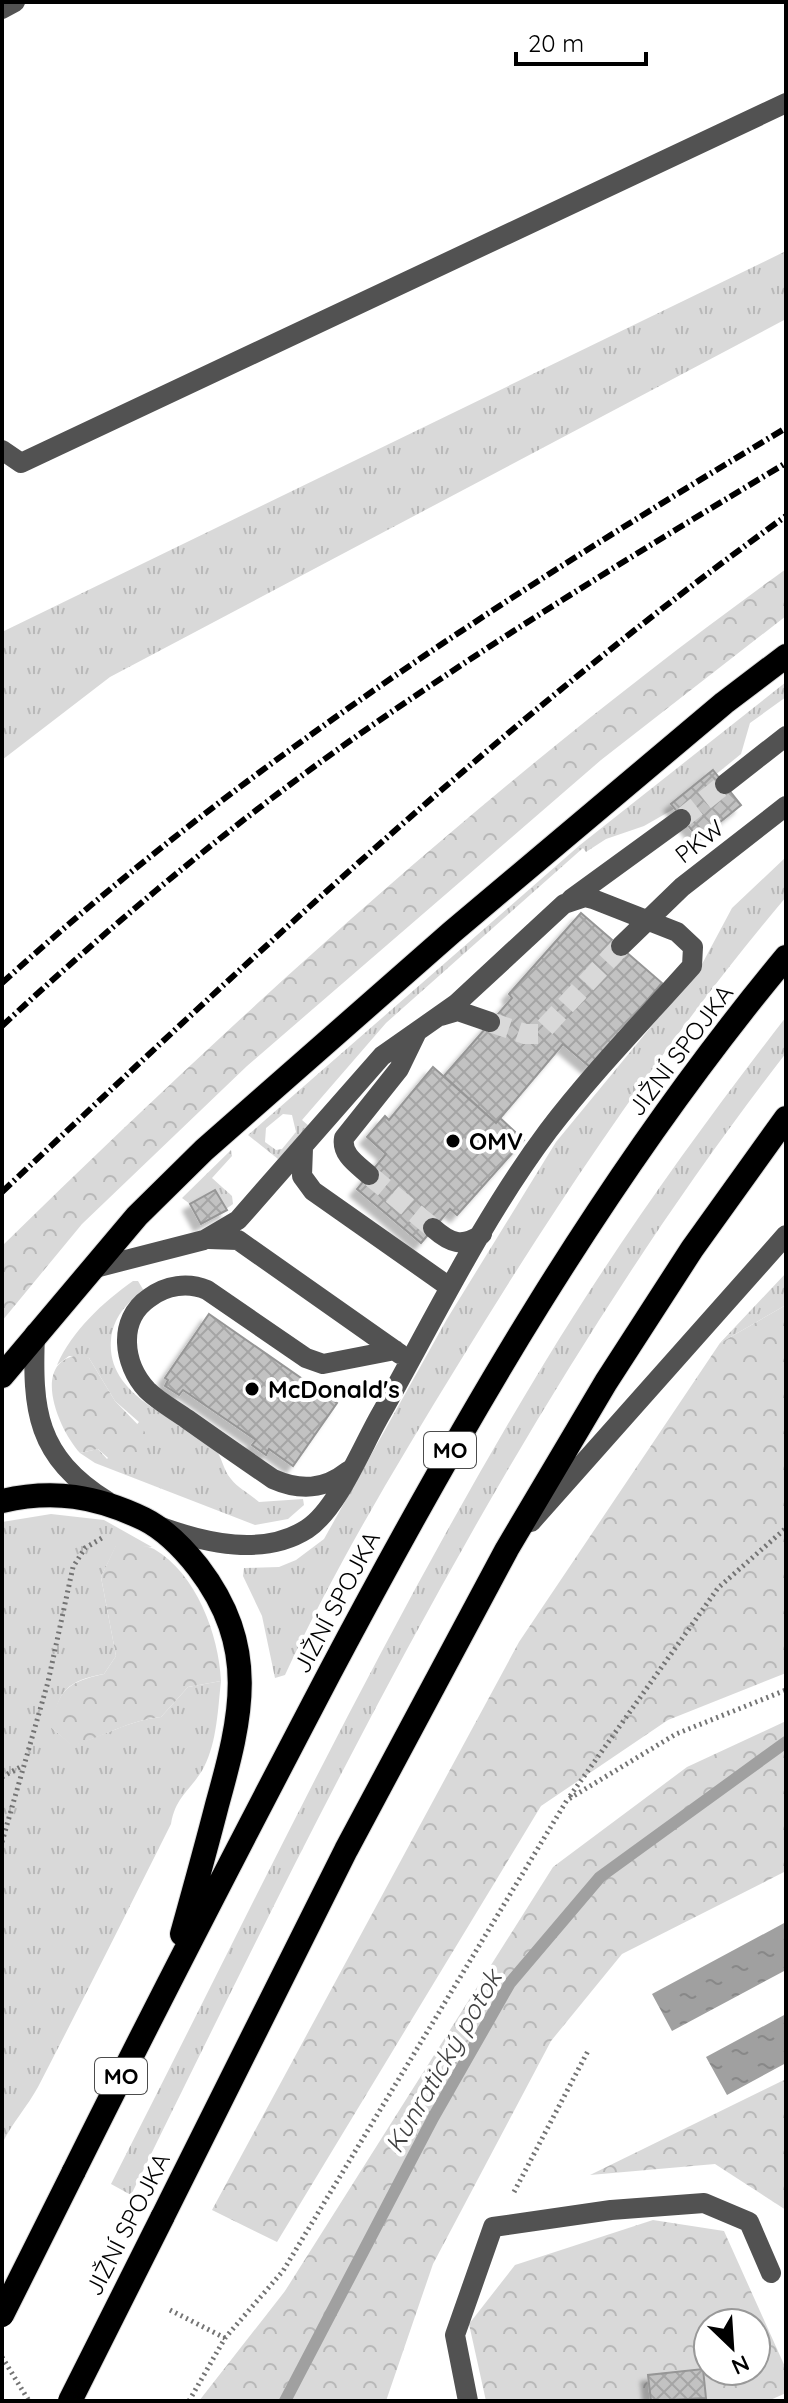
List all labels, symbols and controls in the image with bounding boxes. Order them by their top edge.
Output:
scale bar [516,16,646,66]
text: 20 m [528,28,584,58]
street label: PKW [669,813,729,869]
street label: JIŽNÍ SPOJKA [621,978,739,1122]
place label: OMV [469,1126,523,1156]
marker: OMV [444,1132,462,1150]
place label: McDonald's [268,1374,400,1404]
marker: McDonald's [243,1380,261,1398]
road number: MO [424,1432,476,1468]
street label: JIŽNÍ SPOJKA [286,1526,386,1678]
water label: Kunratický potok [377,1962,510,2158]
road number: MO [95,2058,147,2094]
street label: JIŽNÍ SPOJKA [78,2147,176,2301]
north arrow [692,2307,772,2387]
text: N [727,2349,754,2381]

